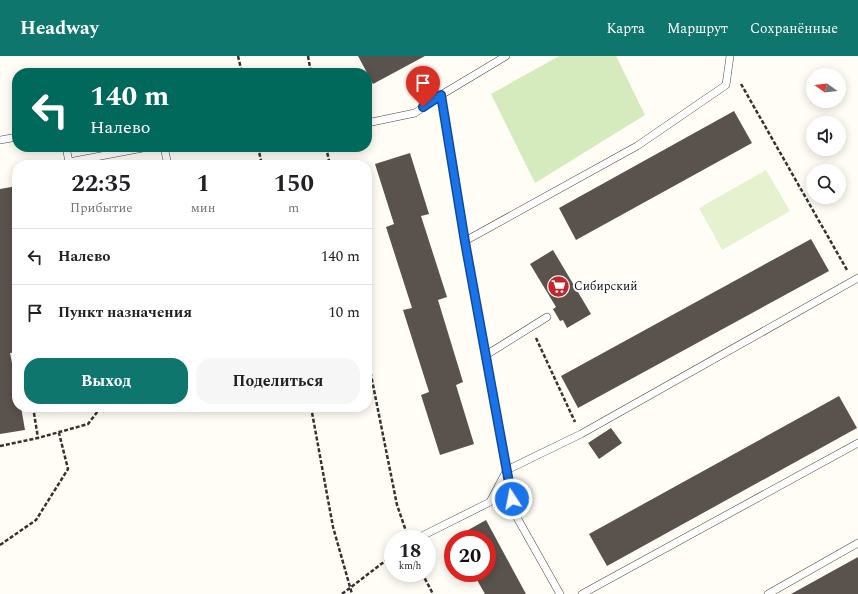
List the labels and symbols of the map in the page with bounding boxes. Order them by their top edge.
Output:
pin [406,66,440,107]
north arrow [806,68,846,108]
supermarket icon: Сибирский [546,273,572,299]
place label: Сибирский [574,277,637,296]
position arrow [491,478,533,520]
speed limit sign: 20 [444,530,496,582]

